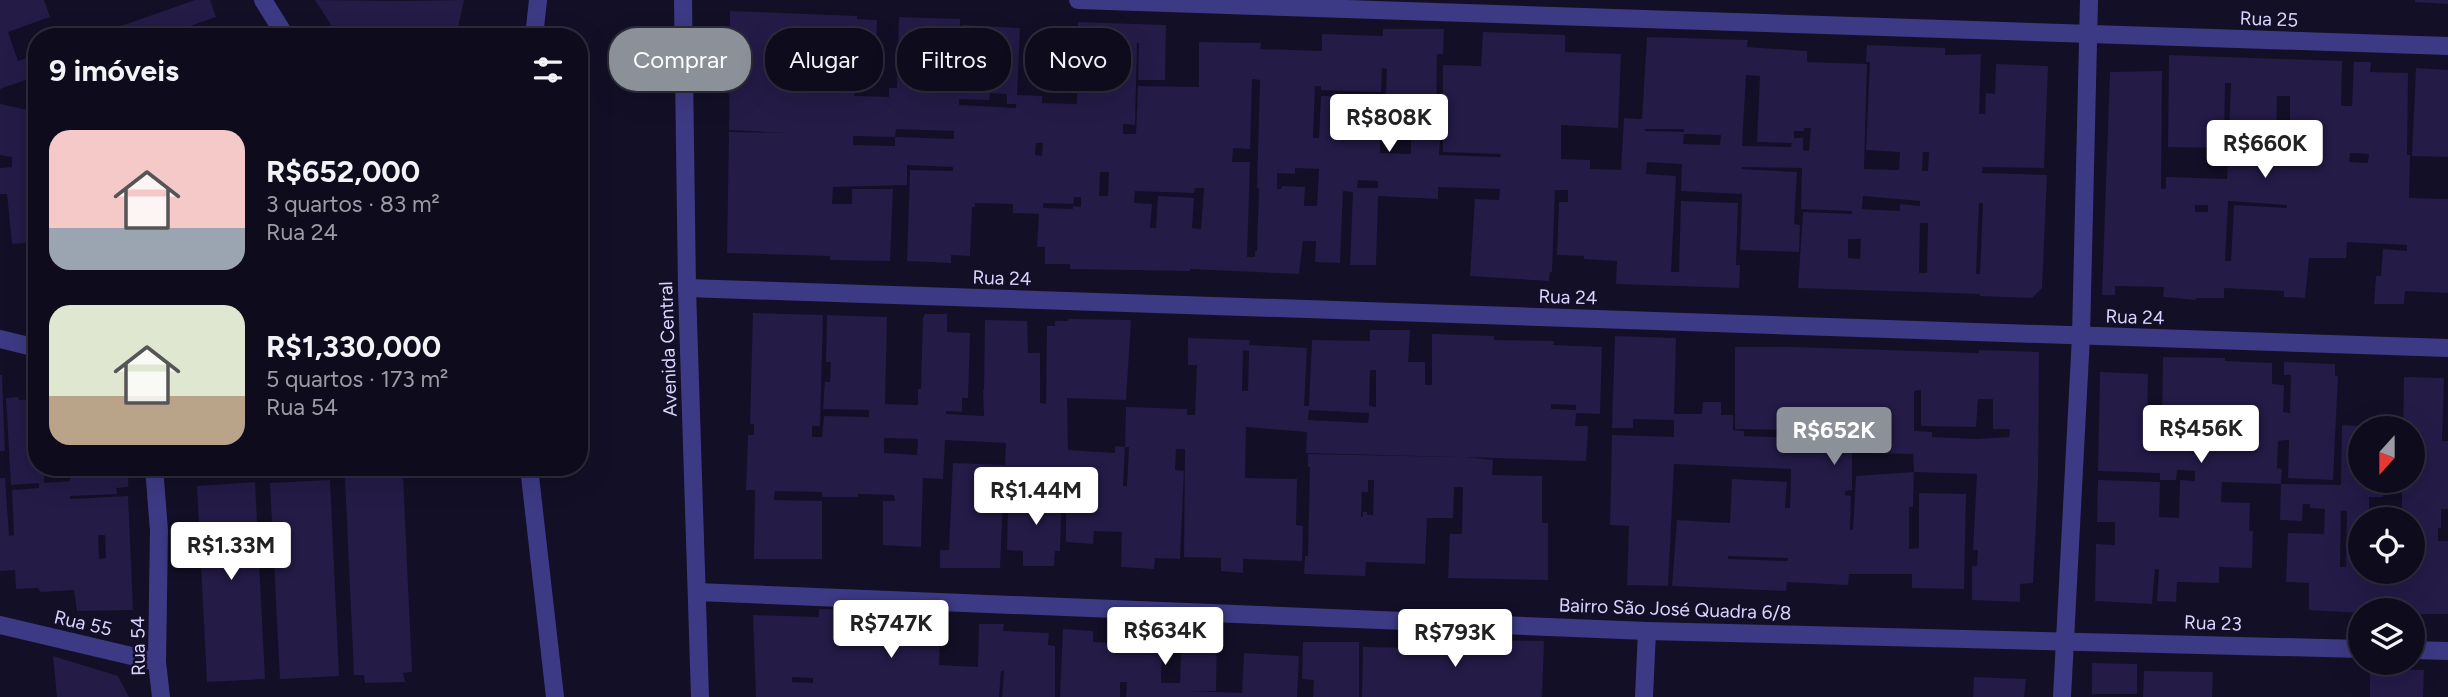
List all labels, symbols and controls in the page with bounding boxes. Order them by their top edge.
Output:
street label: Rua 25 [2239,6,2299,32]
chip: Comprar [609,28,751,91]
chip: Alugar [765,28,883,91]
chip: Filtros [897,28,1011,91]
chip: Novo [1025,28,1131,91]
icon: filters [529,51,567,89]
text: 9 imóveis [49,52,179,89]
pin: R$808K [1332,94,1446,154]
text: R$808K [1346,103,1432,131]
pin: R$660K [2208,120,2322,180]
text: R$660K [2223,129,2307,157]
text: R$652,000 [266,153,420,190]
icon: home [105,158,189,242]
text: 3 quartos · 83 m² [266,190,440,218]
text: Rua 24 [266,218,338,246]
street label: Rua 24 [972,265,1032,291]
street label: Avenida Central [654,281,682,417]
street label: Rua 24 [1538,284,1598,310]
street label: Rua 24 [2105,304,2165,330]
text: R$1,330,000 [266,328,441,365]
icon: home [105,333,189,417]
text: 5 quartos · 173 m² [266,365,448,393]
text: Rua 54 [266,393,338,421]
pin: R$456K [2144,406,2258,465]
pin: R$652K [1777,407,1891,467]
text: R$456K [2159,414,2243,442]
text: R$652K [1793,416,1875,444]
north arrow [2348,416,2426,494]
map controls [2348,416,2425,675]
pin: R$1.44M [971,468,1101,527]
text: R$1.44M [990,476,1082,504]
button: locate [2348,507,2425,584]
pin: R$1.33M [166,522,296,582]
text: R$1.33M [187,531,275,559]
street label: Bairro São José Quadra 6/8 [1558,593,1792,625]
button: layers [2348,598,2425,675]
pin: R$747K [834,600,948,660]
street label: Rua 55 [52,605,114,641]
pin: R$634K [1108,608,1222,667]
text: R$747K [849,609,933,637]
pin: R$793K [1398,610,1512,669]
street label: Rua 23 [2184,610,2242,636]
street label: Rua 54 [126,616,150,676]
text: R$634K [1123,616,1207,644]
text: R$793K [1414,618,1496,646]

